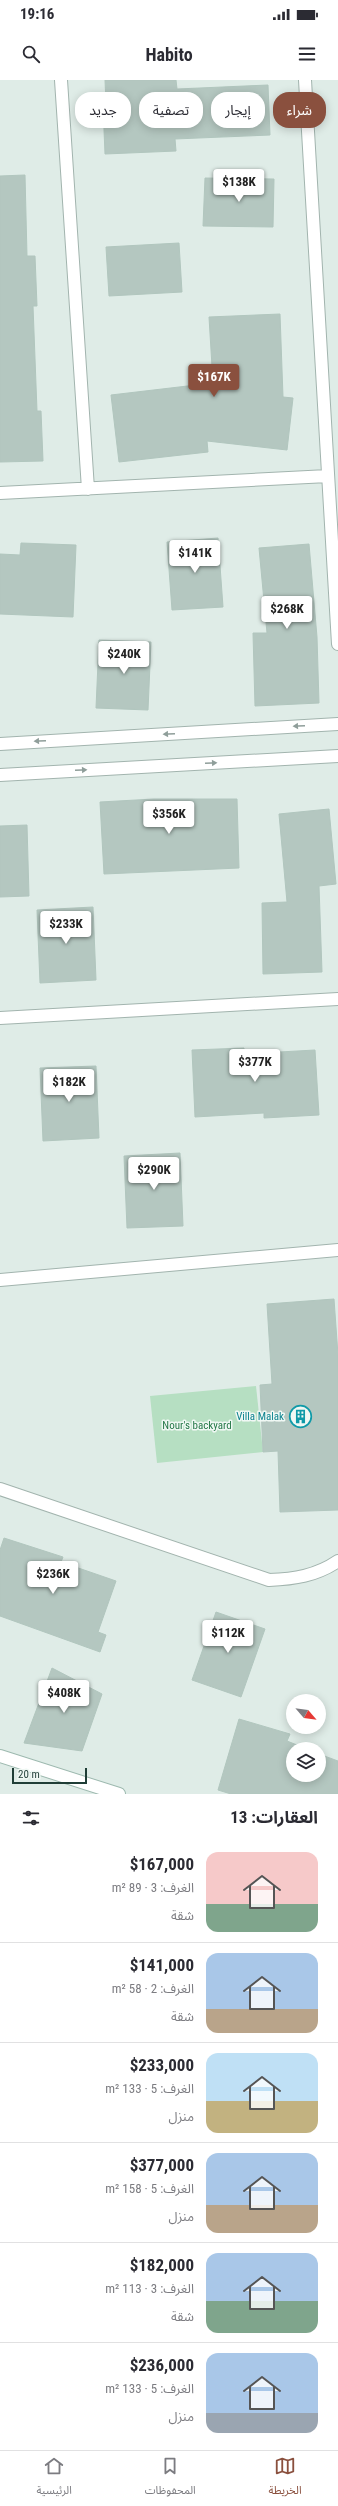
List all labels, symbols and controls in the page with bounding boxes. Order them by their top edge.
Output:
text: 19:16 [20,5,54,23]
icon: search [20,43,42,65]
icon: menu [296,43,318,65]
text: Habito [145,44,193,65]
chip: جديد [75,92,131,128]
chip: تصفية [139,92,203,128]
chip: إيجار [211,92,265,128]
chip: شراء [273,92,326,128]
pin: $138K [211,169,267,203]
text: $138K [222,174,256,189]
pin: $167K [186,364,242,398]
text: $167K [197,369,231,384]
pin: $141K [167,540,223,574]
text: $141K [178,545,212,560]
pin: $268K [259,596,315,630]
text: $268K [270,601,304,616]
pin: $240K [96,641,152,675]
text: $240K [107,646,141,661]
one-way arrow [293,723,305,730]
one-way arrow [163,730,175,737]
one-way arrow [33,738,46,745]
one-way arrow [205,760,218,766]
one-way arrow [75,767,87,774]
pin: $356K [141,801,197,835]
text: $356K [152,806,186,821]
pin: $233K [38,911,94,945]
text: $233K [49,916,83,931]
pin: $377K [227,1049,283,1083]
text: $377K [238,1054,272,1069]
pin: $182K [41,1069,97,1103]
text: $182K [52,1074,86,1089]
pin: $290K [126,1157,182,1191]
text: $290K [137,1162,171,1177]
building icon: Villa Malak [287,1403,313,1429]
place label: Villa Malak [236,1410,284,1423]
park label: Nour's backyard [162,1419,232,1432]
pin: $236K [25,1561,81,1595]
text: $236K [36,1566,70,1581]
pin: $112K [200,1620,256,1654]
text: $112K [211,1625,245,1640]
pin: $408K [36,1680,92,1714]
text: $408K [47,1685,81,1700]
north arrow [286,1694,326,1734]
map controls [286,1694,326,1782]
button: layers [286,1742,326,1782]
scale bar [12,1766,87,1785]
text: 20 m [18,1768,40,1781]
icon: filters [20,1807,42,1829]
text: العقارات: 13 [230,1807,318,1827]
text: $167,000 [130,1854,194,1874]
icon: home [238,1868,286,1916]
text: الغرف: 3 · 89 m² [112,1880,194,1895]
text: شقة [171,1908,194,1923]
text: $141,000 [130,1955,194,1975]
icon: home [238,1969,286,2017]
text: الغرف: 2 · 58 m² [112,1981,194,1996]
text: شقة [171,2009,194,2024]
text: $233,000 [130,2055,194,2075]
icon: home [238,2069,286,2117]
text: الغرف: 5 · 133 m² [105,2081,194,2096]
text: منزل [169,2109,194,2124]
text: $377,000 [130,2155,194,2175]
icon: home [238,2169,286,2217]
text: الغرف: 5 · 158 m² [105,2181,194,2196]
text: منزل [169,2209,194,2224]
text: $182,000 [130,2255,194,2275]
icon: home [238,2269,286,2317]
text: الغرف: 3 · 113 m² [105,2281,194,2296]
text: شقة [171,2309,194,2324]
text: $236,000 [130,2355,194,2375]
icon: home [238,2369,286,2417]
text: الغرف: 5 · 133 m² [105,2381,194,2396]
text: منزل [169,2409,194,2424]
tab: الرئيسية [36,2455,72,2502]
tab: المحفوظات [145,2455,196,2502]
tab: الخريطة [269,2455,302,2502]

